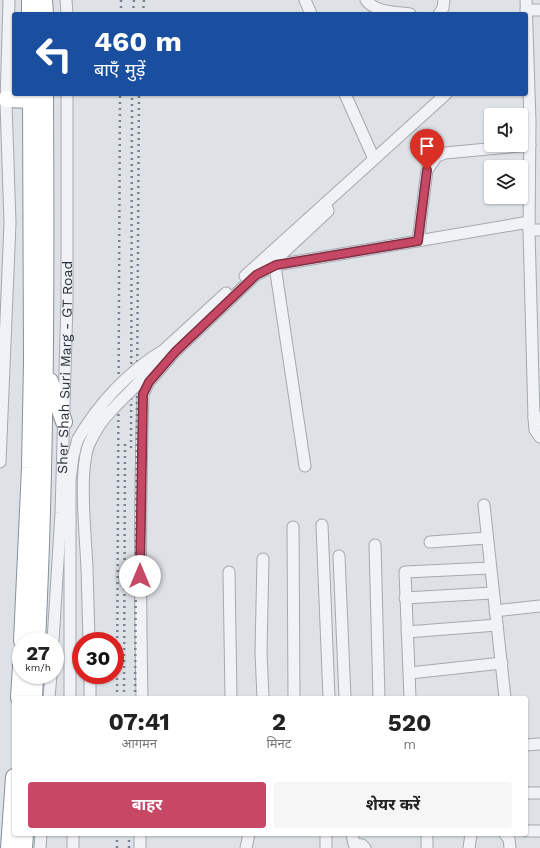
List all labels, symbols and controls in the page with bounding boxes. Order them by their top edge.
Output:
text: 460 m [94,25,182,58]
icon: left [28,28,80,80]
text: बाएँ मुड़ें [94,59,145,80]
map controls [484,108,528,204]
button: sound [484,108,528,152]
pin [410,129,444,170]
icon: arrive [416,135,438,157]
button: layers [484,160,528,204]
street label: Sher Shah Suri Marg - GT Road [54,261,75,474]
position arrow [119,555,161,597]
speed limit sign: 30 [72,632,124,684]
text: 27 [26,641,50,665]
text: km/h [25,662,51,673]
text: 07:41 [108,708,170,736]
text: 2 [272,708,286,736]
text: 520 [388,709,432,737]
text: आगमन [121,736,157,751]
text: मिनट [266,736,291,751]
text: m [403,737,416,752]
button: बाहर [28,782,266,828]
button: शेयर करें [274,782,512,828]

